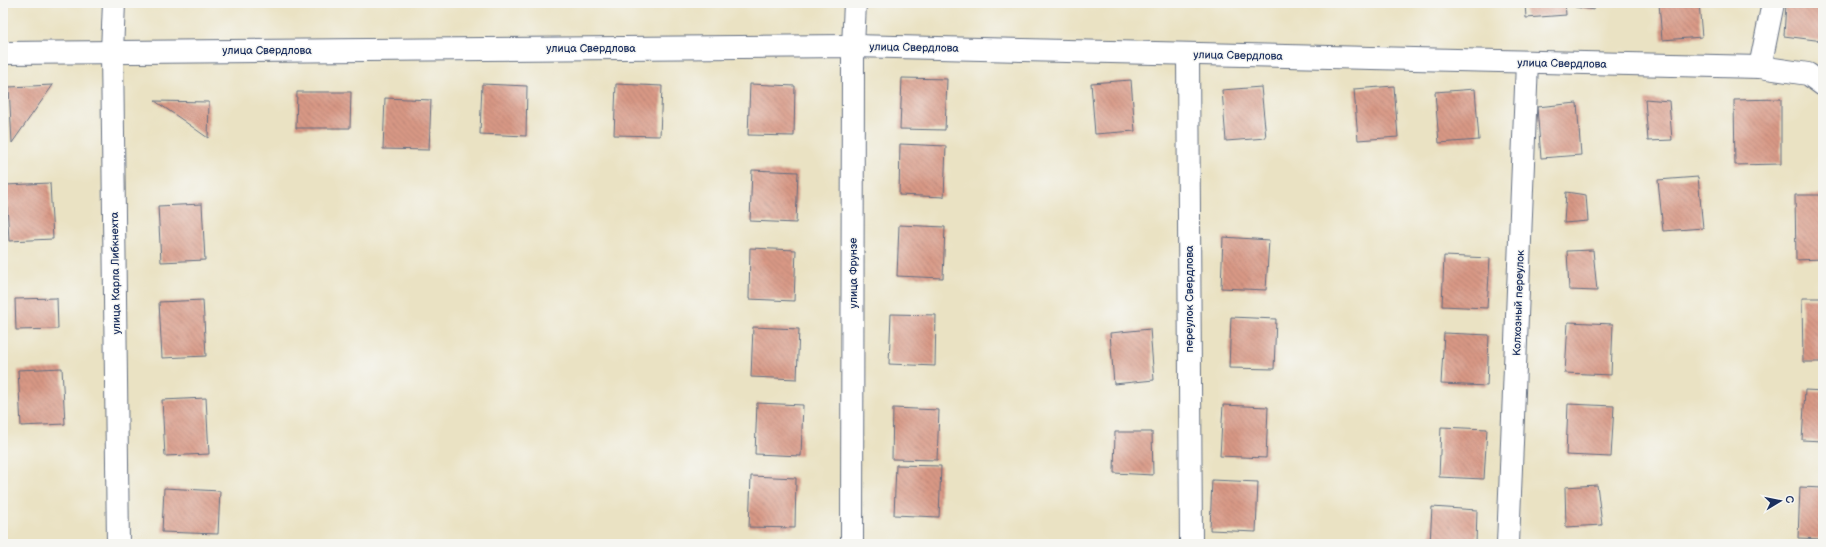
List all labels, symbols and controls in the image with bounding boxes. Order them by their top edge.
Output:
street label: улица Свердлова [869,40,959,55]
street label: улица Свердлова [546,42,636,55]
street label: улица Свердлова [222,44,312,57]
street label: улица Свердлова [1193,48,1283,63]
street label: улица Свердлова [1517,56,1607,71]
street label: улица Карла Либкнехта [108,211,123,334]
street label: улица Фрунзе [847,238,860,308]
street label: переулок Свердлова [1183,245,1196,352]
street label: Колхозный переулок [1510,250,1527,356]
north arrow [1760,481,1800,521]
text: С [1782,494,1796,505]

